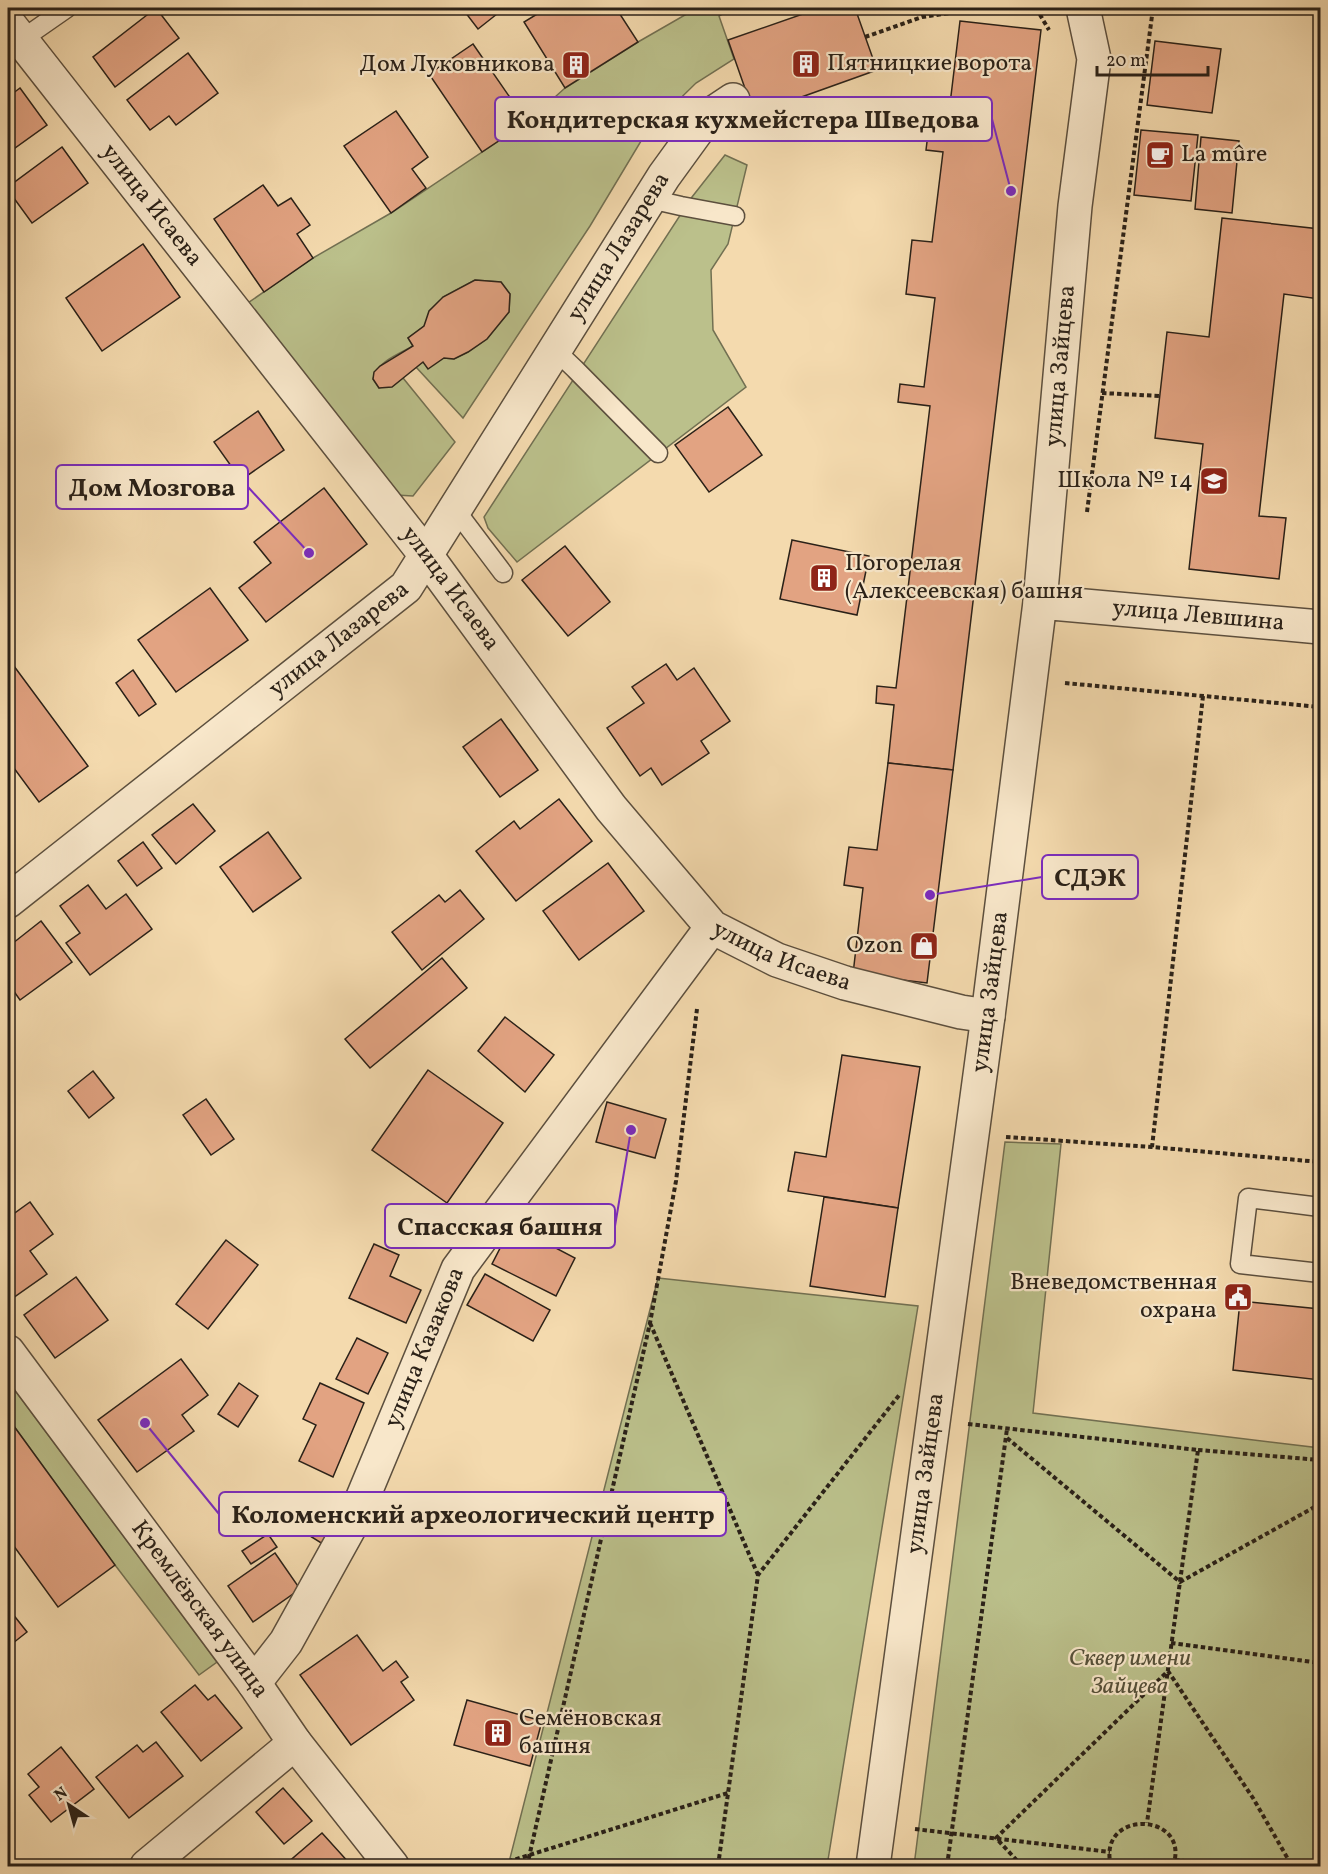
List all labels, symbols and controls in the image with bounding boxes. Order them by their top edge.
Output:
scale bar [1097,39,1208,77]
place label: Пятницкие ворота [827,47,1032,81]
place label: Дом Луковникова [360,48,555,82]
building icon: Пятницкие ворота [790,48,822,80]
building icon: Дом Луковникова [560,49,592,81]
text: 20 m [1106,49,1146,74]
callout: Кондитерская кухмейстера Шведова [495,97,992,141]
text: Кондитерская кухмейстера Шведова [506,103,980,139]
street label: улица Исаева [92,137,210,274]
place label: La mûre [1181,138,1267,172]
cafe icon: La mûre [1144,139,1176,171]
street label: улица Лазарева [559,166,679,329]
street label: улица Зайцева [1037,284,1085,448]
place label: Школа № 14 [1057,464,1193,498]
callout: Дом Мозгова [56,465,248,509]
school or university icon: Школа № 14 [1198,465,1230,497]
text: Дом Мозгова [68,471,236,507]
street label: улица Исаева [392,519,508,658]
place label: Погорелая (Алексеевская) башня [845,547,1083,609]
building icon: Погорелая (Алексеевская) башня [808,562,840,594]
street label: улица Лазарева [262,573,417,706]
street label: улица Левшина [1111,592,1286,641]
callout: СДЭК [1042,855,1138,899]
text: СДЭК [1054,861,1126,897]
street label: улица Зайцева [964,909,1018,1075]
street label: улица Исаева [706,913,855,1001]
place label: Ozon [846,929,903,963]
shop icon: Ozon [908,930,940,962]
callout: Спасская башня [385,1204,615,1248]
text: Спасская башня [397,1210,603,1246]
street label: улица Казакова [376,1262,474,1433]
place label: Вневедомственная охрана [1010,1266,1217,1328]
public building icon: Вневедомственная охрана [1222,1281,1254,1313]
street label: улица Зайцева [898,1391,954,1556]
callout: Коломенский археологический центр [219,1492,726,1536]
text: Коломенский археологический центр [231,1498,715,1534]
street label: Кремлёвская улица [122,1514,277,1705]
park label: Сквер имени Зайцева [1069,1642,1191,1704]
place label: Семёновская башня [519,1702,661,1764]
building icon: Семёновская башня [482,1717,514,1749]
north arrow [39,1775,99,1835]
text: N [50,1782,73,1807]

